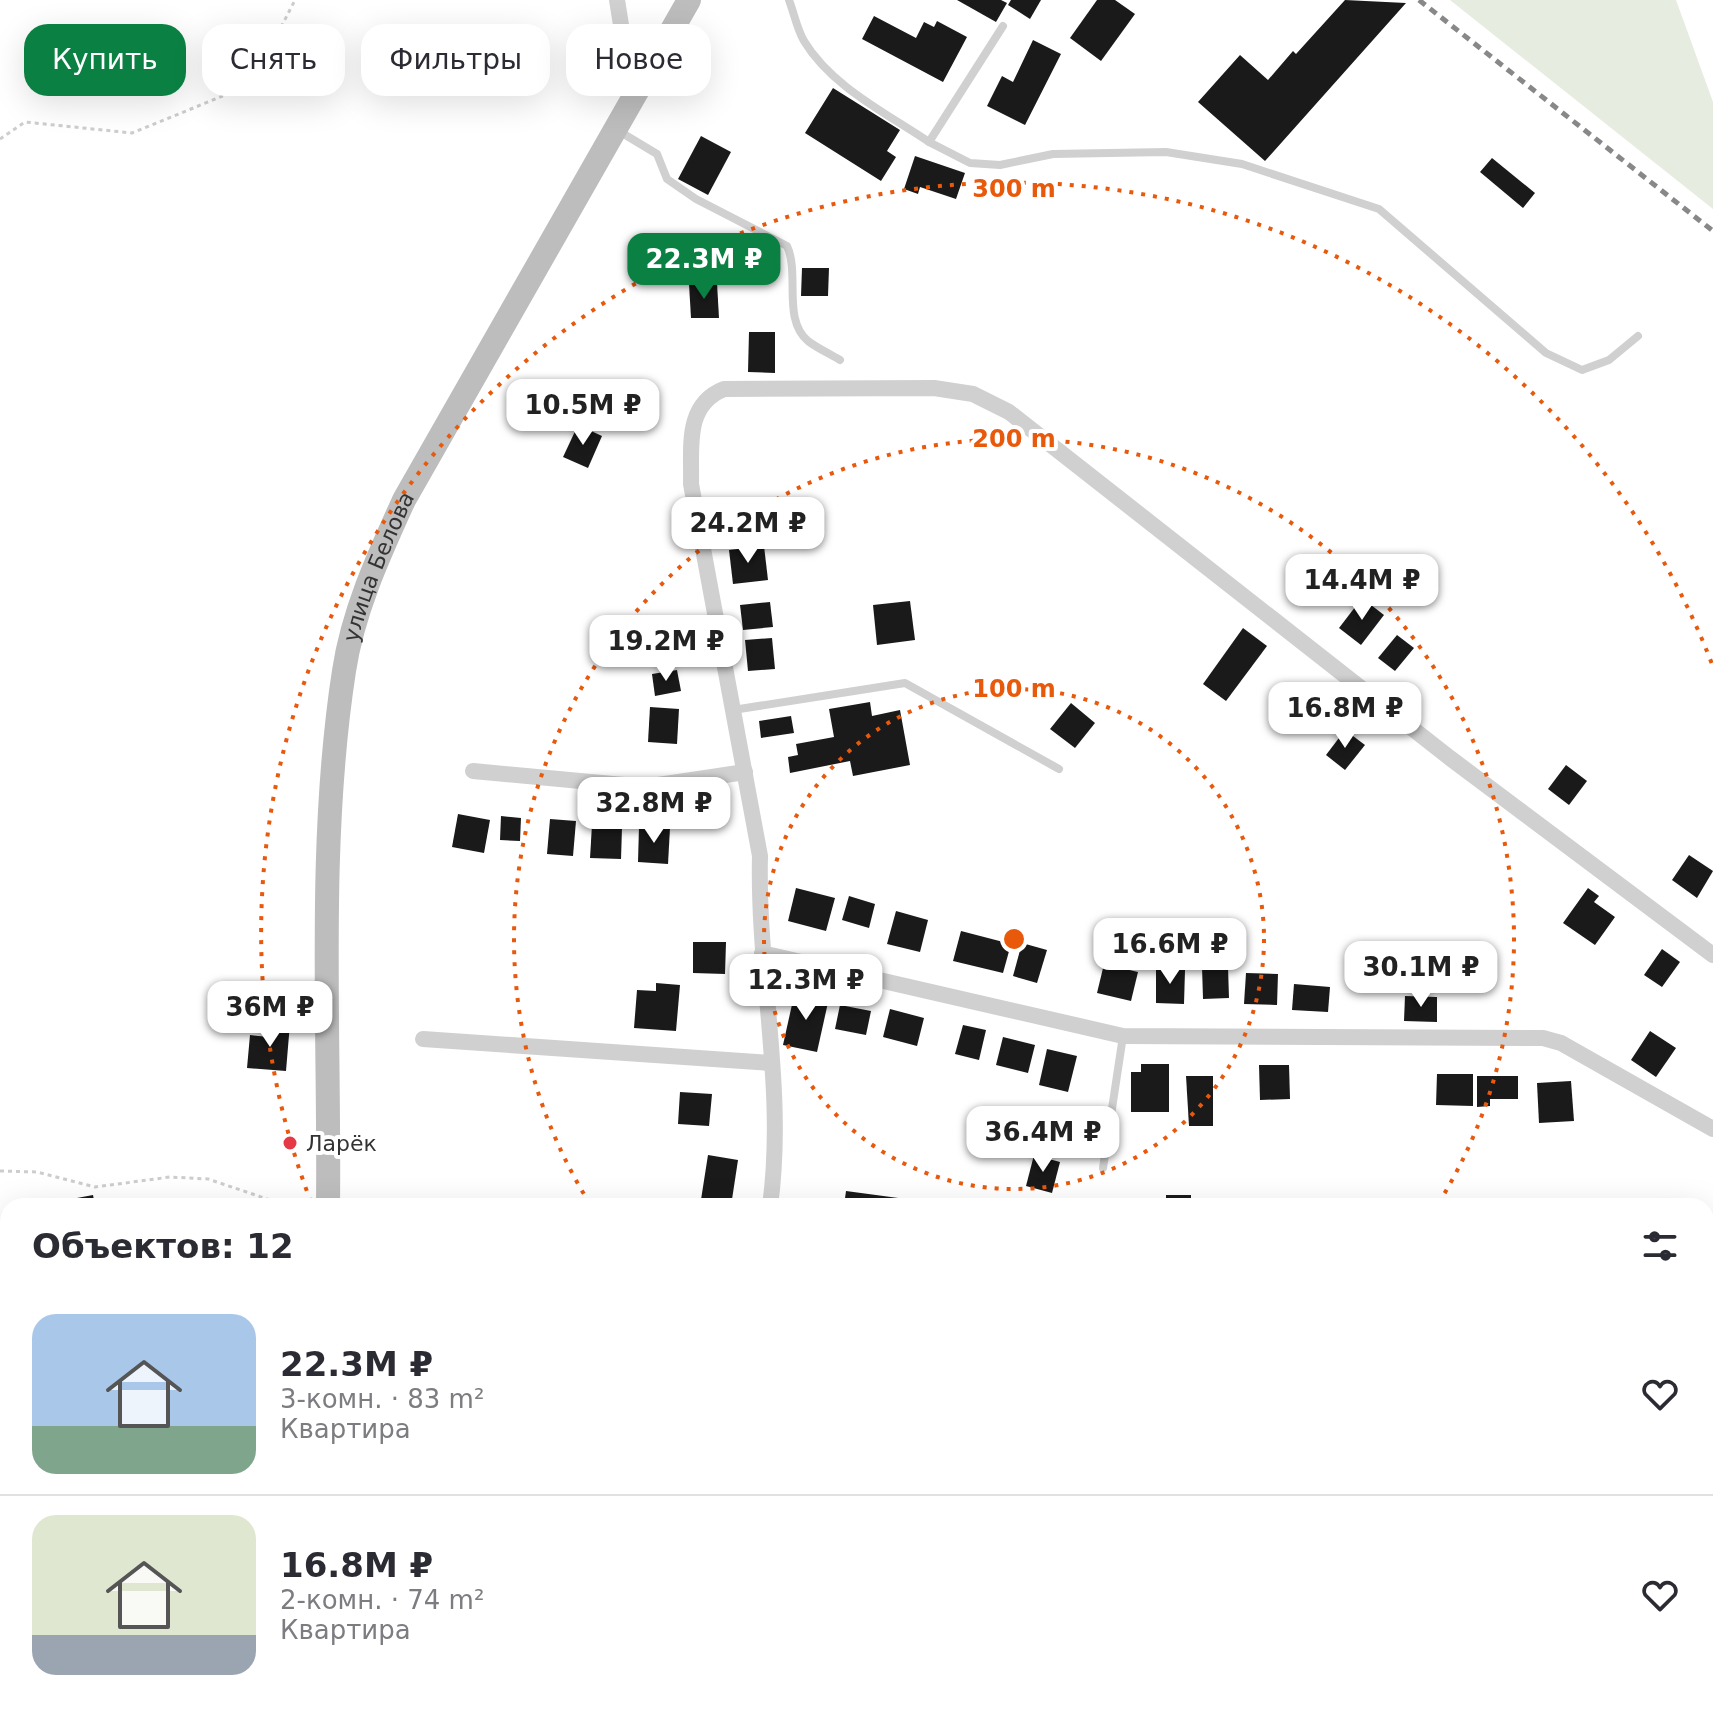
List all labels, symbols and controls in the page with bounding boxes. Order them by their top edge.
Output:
chip: Купить [24,24,186,96]
chip: Снять [202,24,345,96]
chip: Фильтры [361,24,550,96]
chip: Новое [566,24,711,96]
text: 300 m [972,175,1056,203]
pin: 22.3M ₽ [630,233,778,301]
text: 22.3M ₽ [645,244,763,274]
pin: 10.5M ₽ [509,379,657,447]
text: 10.5M ₽ [524,390,642,420]
text: 200 m [972,425,1056,453]
street label: улица Белова [338,487,419,644]
pin: 24.2M ₽ [674,497,822,565]
text: 24.2M ₽ [689,508,807,538]
pin: 14.4M ₽ [1288,554,1436,622]
text: 14.4M ₽ [1303,565,1421,595]
pin: 19.2M ₽ [592,615,740,683]
text: 19.2M ₽ [607,626,725,656]
text: 100 m [972,675,1056,703]
pin: 16.8M ₽ [1271,682,1419,750]
text: 16.8M ₽ [1286,693,1404,723]
pin: 32.8M ₽ [580,777,728,845]
text: 32.8M ₽ [595,788,713,818]
pin: 16.6M ₽ [1096,918,1244,986]
centre of rings [1000,925,1028,953]
text: 16.6M ₽ [1111,929,1229,959]
pin: 30.1M ₽ [1347,941,1495,1009]
text: 30.1M ₽ [1362,952,1480,982]
pin: 12.3M ₽ [732,954,880,1022]
text: 12.3M ₽ [747,965,865,995]
pin: 36M ₽ [214,981,326,1049]
text: 36M ₽ [225,992,315,1022]
pin: 36.4M ₽ [969,1106,1117,1174]
text: 36.4M ₽ [984,1117,1102,1147]
place label: Ларёк [306,1131,377,1156]
marker: Ларёк [281,1134,299,1152]
icon: filters [1638,1224,1682,1268]
text: Объектов: 12 [32,1226,294,1266]
text: 22.3M ₽ [280,1344,433,1384]
icon: home [96,1346,192,1442]
icon: heart [1638,1372,1682,1416]
text: 3-комн. · 83 m² [280,1384,484,1414]
text: Квартира [280,1414,411,1444]
text: 16.8M ₽ [280,1545,433,1585]
icon: home [96,1547,192,1643]
icon: heart [1638,1573,1682,1617]
text: 2-комн. · 74 m² [280,1585,484,1615]
text: Квартира [280,1615,411,1645]

